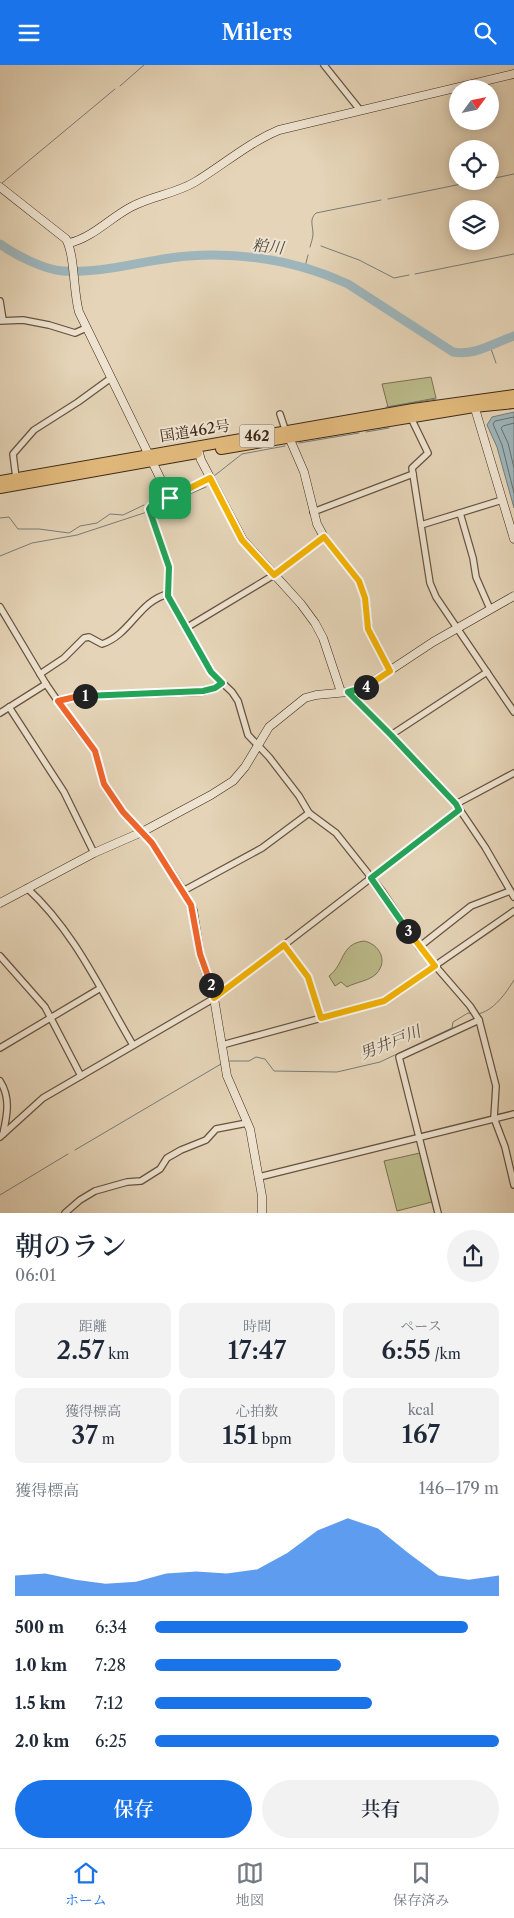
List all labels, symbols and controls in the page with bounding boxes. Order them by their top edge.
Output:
icon: menu [15,19,43,47]
text: Milers [222,19,292,46]
icon: search [471,19,499,47]
north arrow [449,80,499,130]
map controls [449,80,499,250]
button: locate [449,140,499,190]
button: layers [449,200,499,250]
water label: 粕川 [251,234,287,258]
street label: 国道462号 [158,416,232,445]
road number: 462 [240,425,274,447]
pin [149,477,191,519]
icon: arrive [156,484,184,512]
pin: 4 [354,675,378,699]
text: 4 [362,678,371,696]
pin: 1 [72,683,98,709]
text: 1 [82,687,89,705]
pin: 3 [396,919,420,943]
text: 3 [405,922,412,940]
pin: 2 [198,973,224,997]
text: 2 [207,976,216,994]
water label: 男井戸川 [357,1020,425,1063]
text: 朝のラン [15,1229,127,1263]
button: share [447,1230,499,1282]
text: 06:01 [15,1265,56,1285]
text: 距離 [79,1317,107,1335]
text: 時間 [243,1317,271,1335]
text: ペース [400,1317,442,1335]
text: 2.57 [57,1335,105,1366]
text: 17:47 [228,1335,286,1366]
text: 6:55 [381,1335,431,1366]
text: km [105,1345,129,1363]
text: /km [431,1345,461,1363]
text: kcal [408,1401,434,1419]
text: 獲得標高 [65,1402,121,1420]
text: 心拍数 [236,1402,278,1420]
text: 167 [402,1419,440,1450]
text: 37 [71,1420,98,1451]
text: 151 [222,1420,258,1451]
text: m [98,1430,115,1448]
text: bpm [258,1430,292,1448]
text: 146–179 m [419,1478,499,1498]
text: 獲得標高 [15,1480,79,1500]
text: 500 m [15,1617,64,1637]
text: 6:34 [95,1617,127,1637]
text: 1.0 km [15,1655,67,1675]
text: 7:28 [95,1655,126,1675]
text: 1.5 km [15,1693,66,1713]
text: 7:12 [95,1693,123,1713]
text: 2.0 km [15,1731,69,1751]
text: 6:25 [95,1731,127,1751]
button: 保存 [15,1780,252,1838]
button: 共有 [262,1780,499,1838]
tab: ホーム [65,1859,107,1909]
tab: 地図 [236,1859,264,1909]
tab: 保存済み [393,1859,449,1909]

